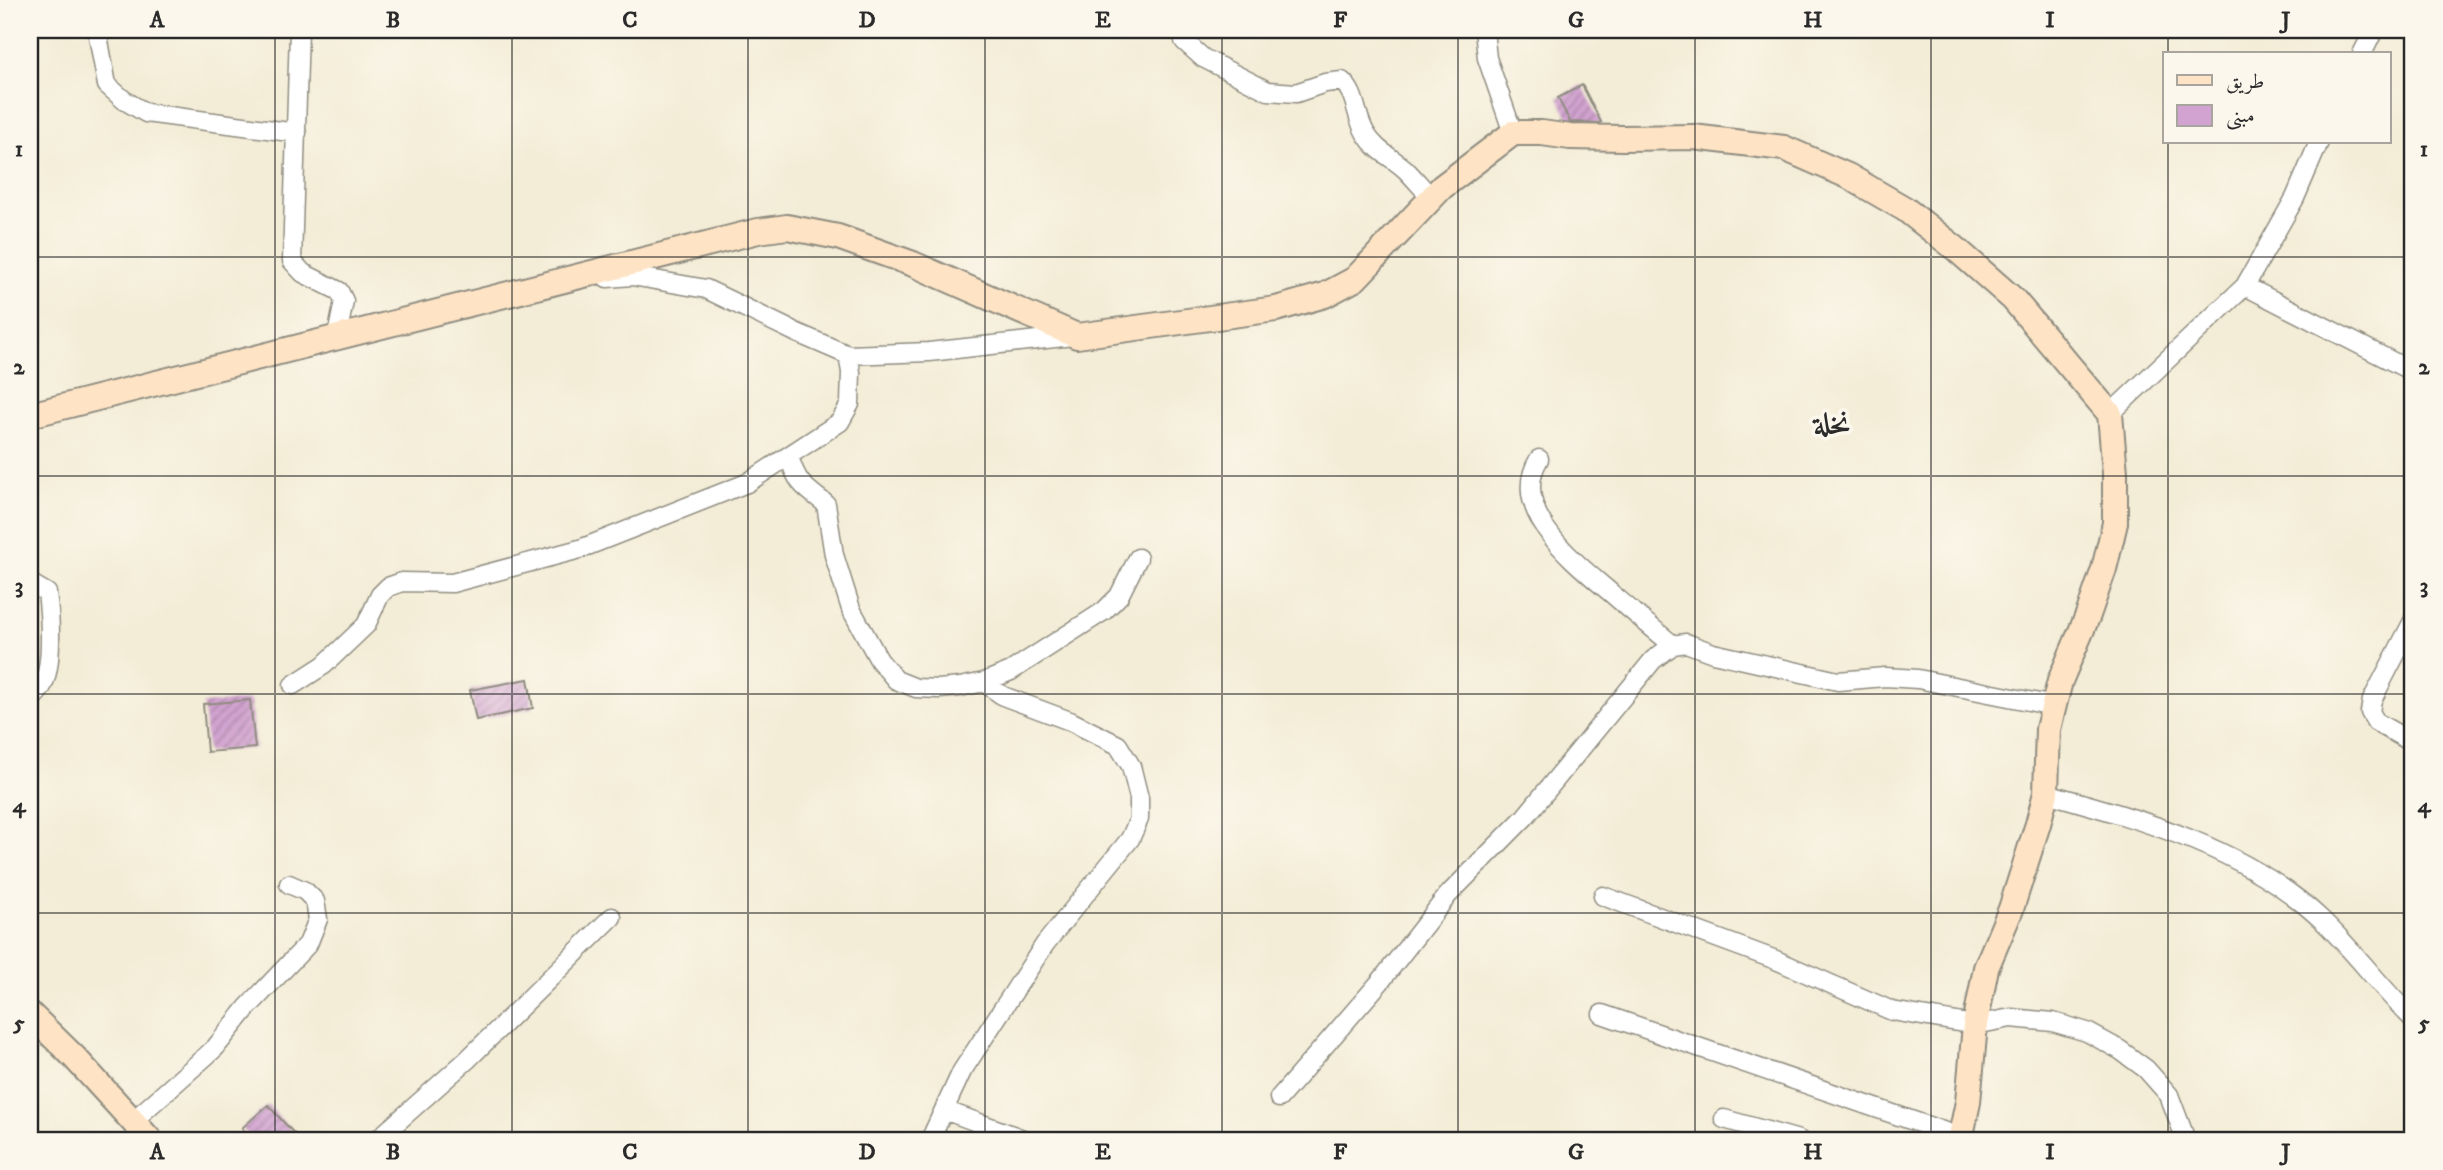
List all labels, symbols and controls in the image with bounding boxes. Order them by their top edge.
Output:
text: A [149,6,166,35]
text: B [386,6,400,35]
text: C [622,6,638,35]
text: D [858,6,876,35]
text: E [1095,6,1111,35]
text: F [1333,6,1348,35]
text: G [1568,6,1584,35]
text: H [1803,6,1823,35]
text: I [2045,6,2055,35]
text: J [2278,6,2291,35]
legend [2163,52,2390,144]
text: طريق [2226,69,2264,95]
text: مبنى [2226,103,2255,130]
text: 1 [15,135,23,164]
text: 1 [2420,135,2428,164]
text: 2 [13,353,25,382]
text: 2 [2418,353,2430,382]
district label: نخلة [1812,407,1851,444]
text: 3 [15,572,23,601]
text: 3 [2420,572,2428,601]
text: 4 [12,791,27,820]
text: 4 [2417,791,2432,820]
text: 5 [12,1009,25,1038]
text: 5 [2417,1009,2430,1038]
text: A [149,1138,166,1167]
text: B [386,1138,400,1167]
text: C [622,1138,638,1167]
text: D [858,1138,876,1167]
text: E [1095,1138,1111,1167]
text: F [1333,1138,1348,1167]
text: G [1568,1138,1584,1167]
text: H [1803,1138,1823,1167]
text: I [2045,1138,2055,1167]
text: J [2278,1138,2291,1167]

